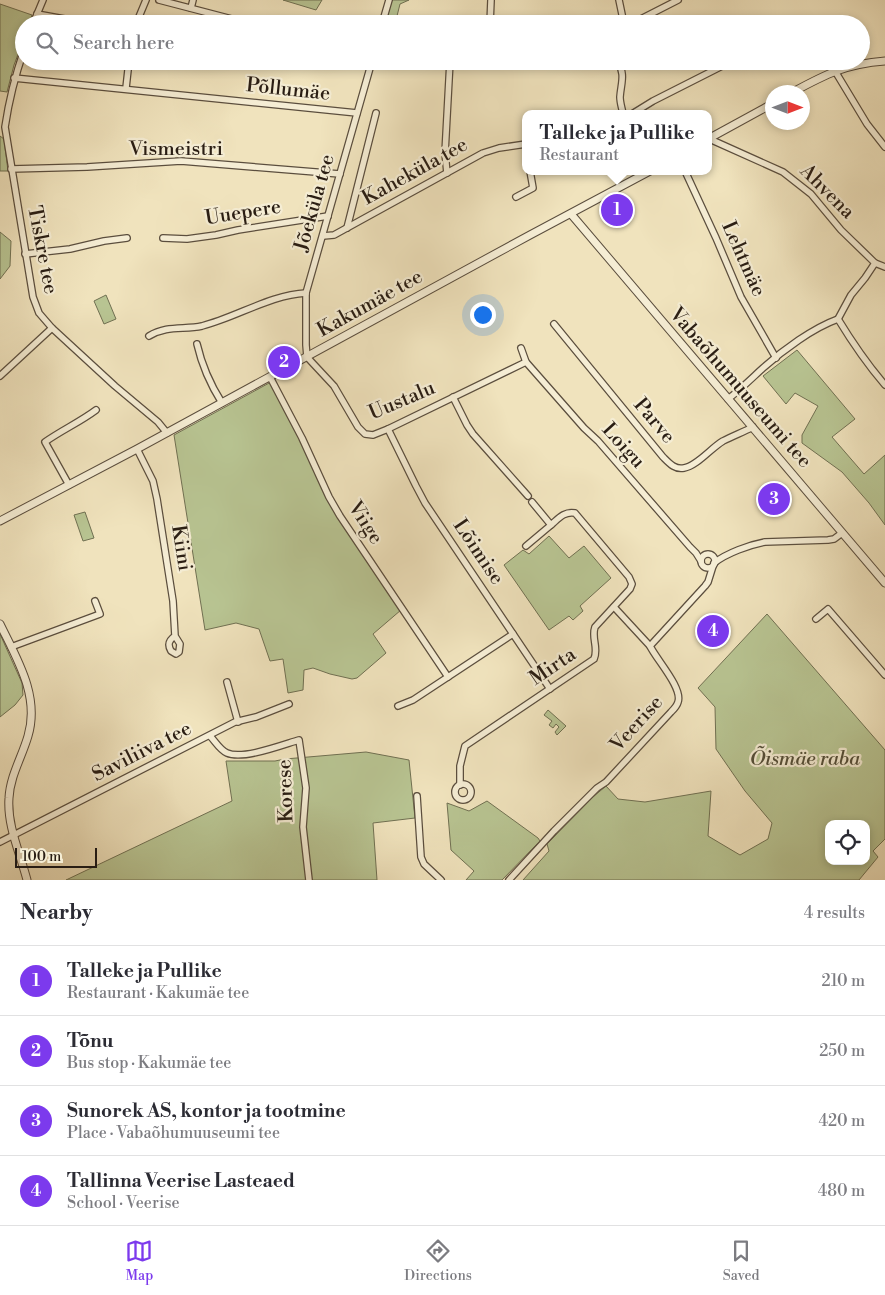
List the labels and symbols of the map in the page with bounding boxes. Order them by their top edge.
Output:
street label: Põllumäe [245,73,331,107]
north arrow [765,85,810,130]
street label: Kaheküla tee [358,133,472,211]
street label: Vismeistri [128,137,224,162]
street label: Jõeküla tee [289,152,341,255]
street label: Ahvena [794,159,860,225]
pin: 1 [601,191,633,229]
street label: Uuepere [203,195,283,231]
street label: Tiskre tee [21,204,63,296]
street label: Lehtmäe [715,217,771,301]
street label: Kakumäe tee [313,265,427,343]
your location [470,302,496,328]
street label: Vabaõhumuuseumi tee [663,302,817,473]
pin: 2 [268,343,300,381]
street label: Uustalu [365,376,440,426]
street label: Parve [628,393,680,449]
street label: Loigu [596,418,650,474]
pin: 3 [758,480,790,518]
street label: Viige [341,496,388,549]
street label: Lõimise [447,514,509,590]
street label: Kiini [165,523,197,573]
pin: 4 [697,612,729,650]
street label: Mirta [525,642,582,692]
street label: Veerise [605,691,669,758]
street label: Saviliiva tee [88,716,196,788]
park label: Õismäe raba [750,745,861,772]
street label: Korese [272,759,300,823]
scale bar [15,845,98,868]

